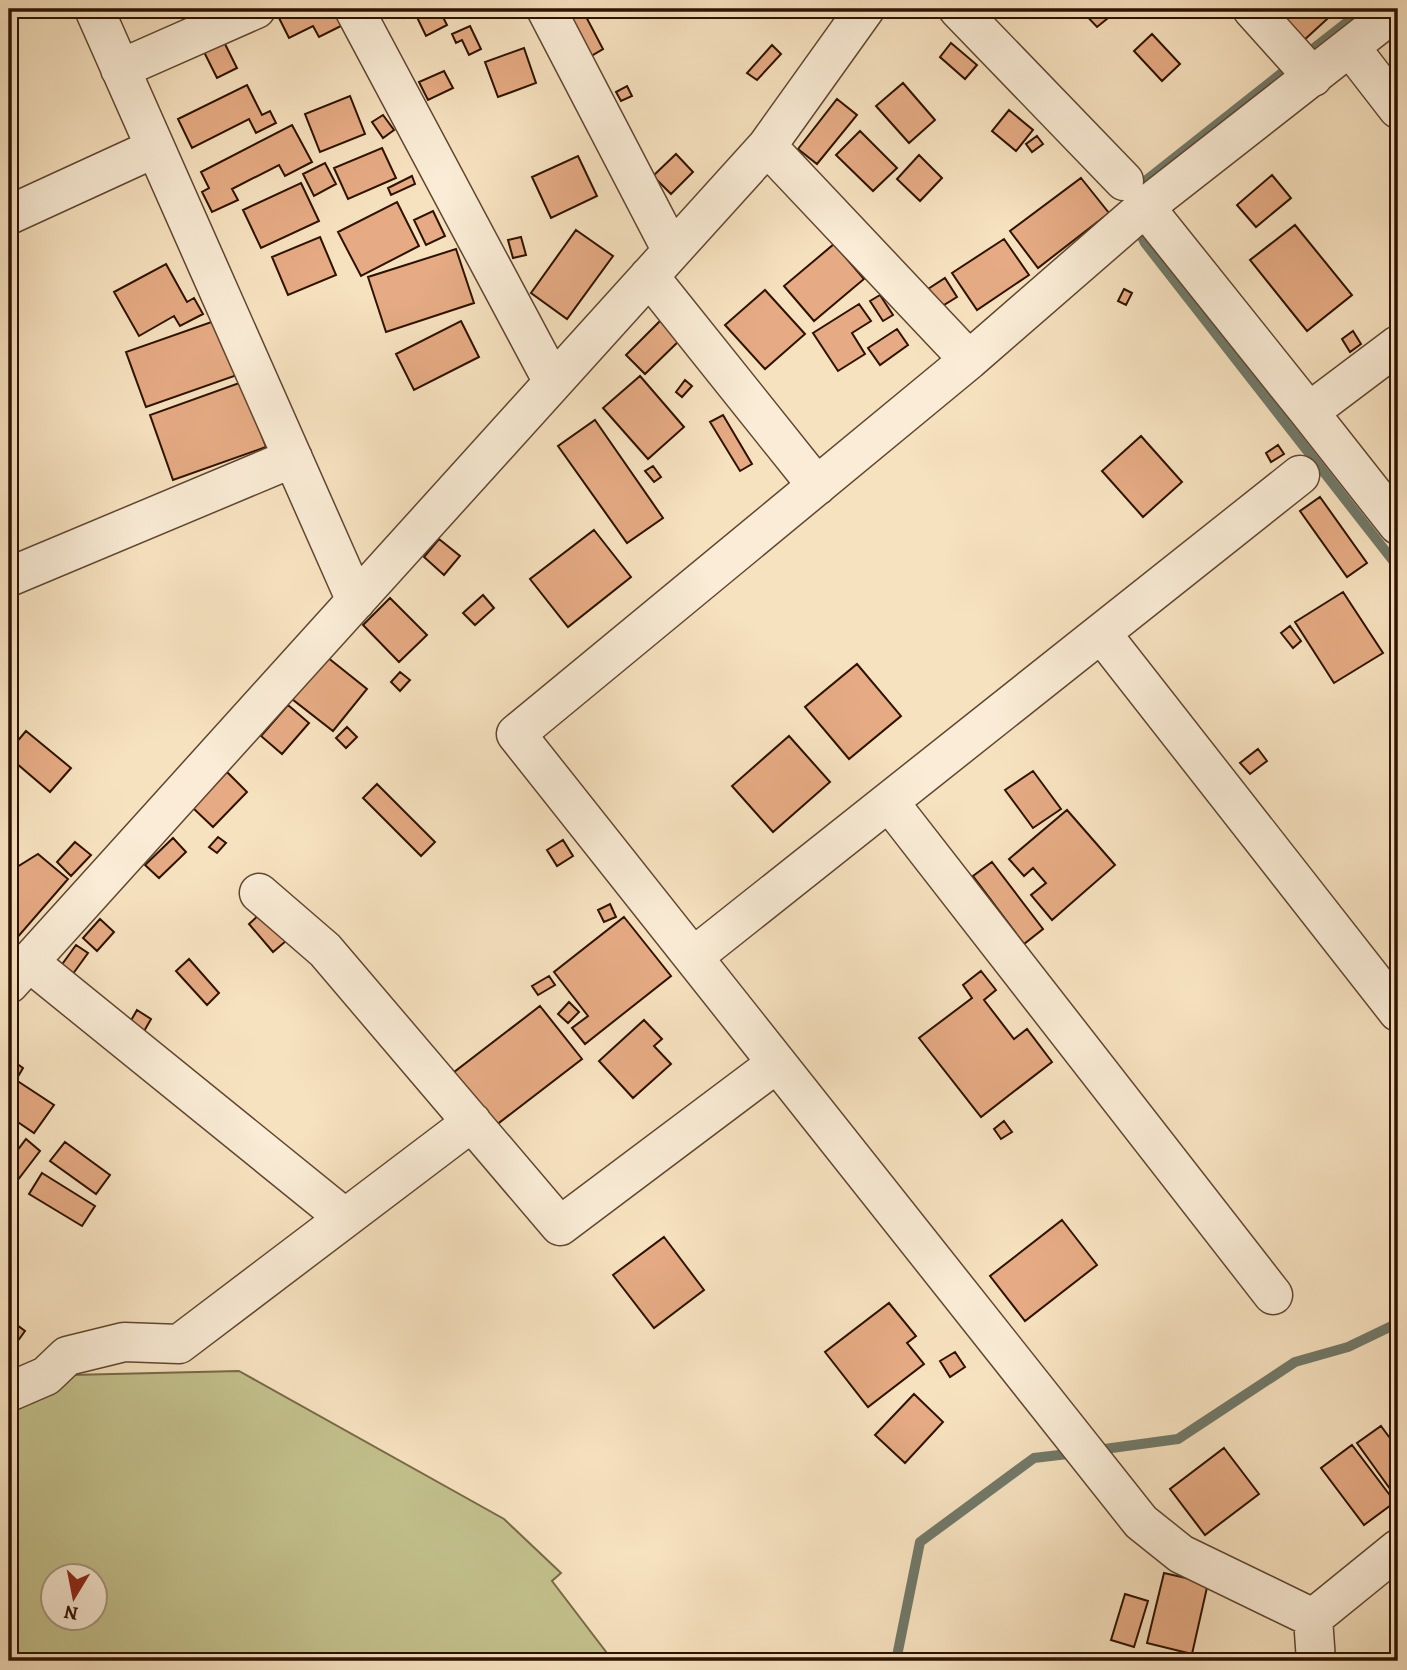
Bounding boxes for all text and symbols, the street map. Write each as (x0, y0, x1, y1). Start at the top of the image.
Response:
north arrow (38, 1562, 108, 1632)
text: N (62, 1599, 80, 1627)

